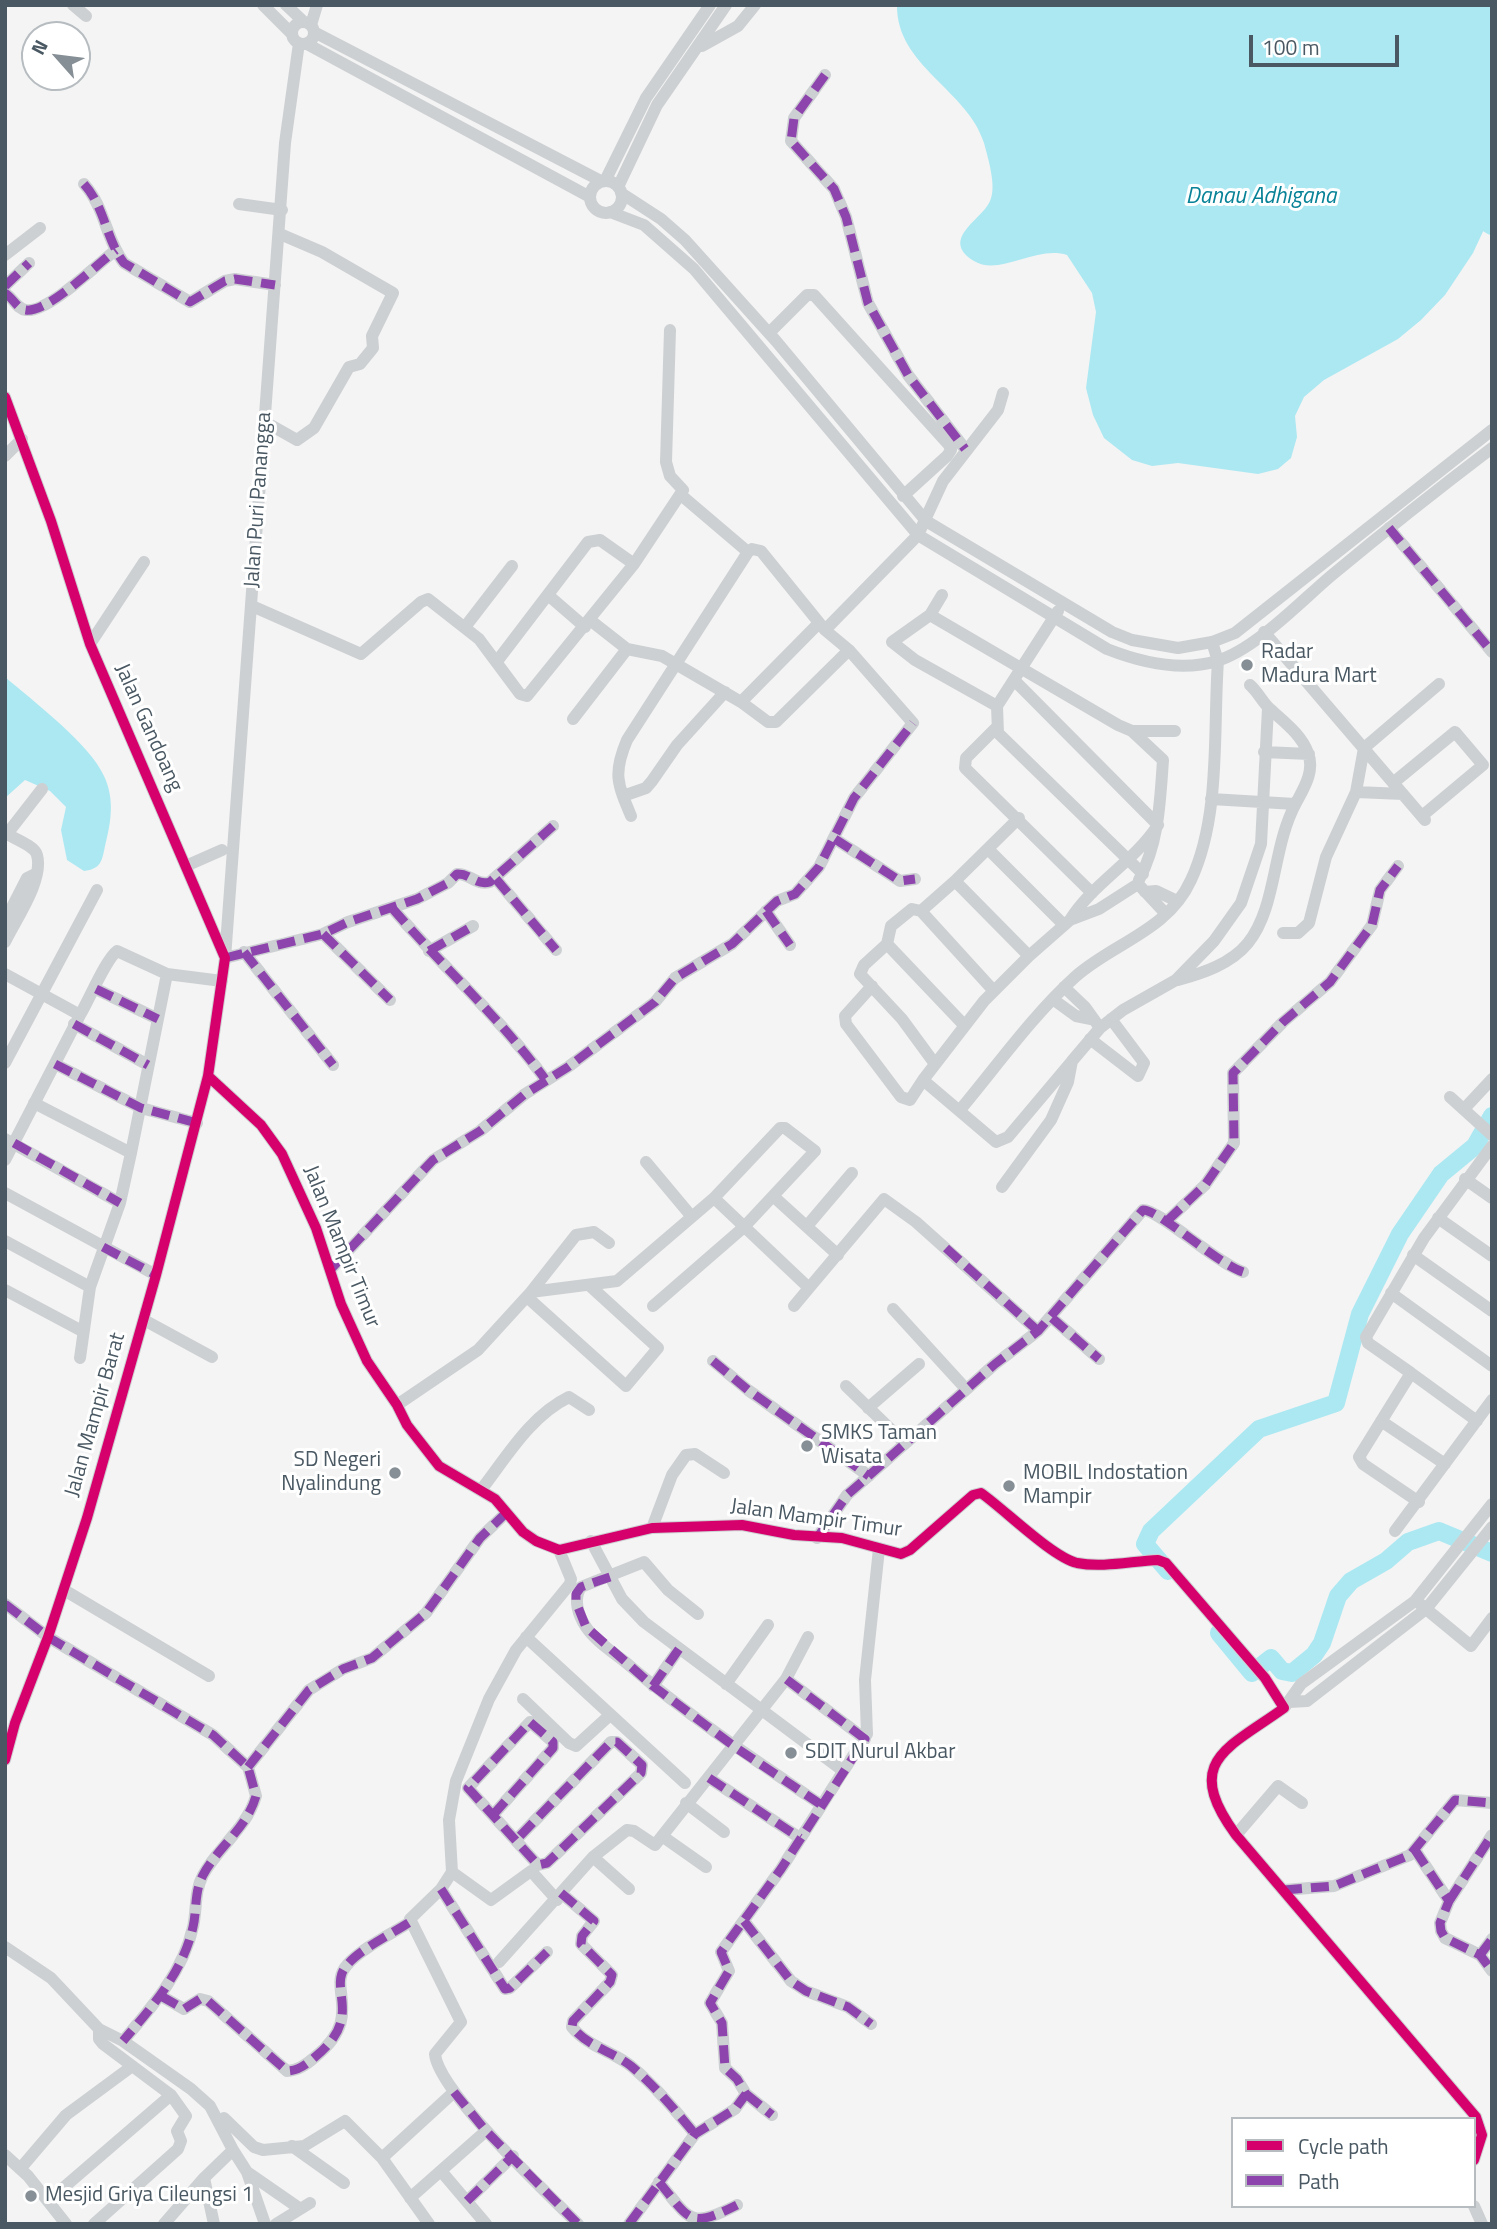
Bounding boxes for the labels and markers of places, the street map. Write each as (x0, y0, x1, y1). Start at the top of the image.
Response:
place label: Radar Madura Mart (1261, 640, 1377, 690)
marker: Radar Madura Mart (1239, 657, 1255, 673)
place label: SMKS Taman Wisata (821, 1421, 937, 1471)
marker: SMKS Taman Wisata (799, 1438, 815, 1454)
place label: SD Negeri Nyalindung (281, 1448, 381, 1498)
place label: MOBIL Indostation Mampir (1023, 1461, 1188, 1511)
marker: SD Negeri Nyalindung (387, 1465, 403, 1481)
marker: MOBIL Indostation Mampir (1001, 1478, 1017, 1494)
place label: SDIT Nurul Akbar (805, 1740, 955, 1766)
marker: SDIT Nurul Akbar (783, 1745, 799, 1761)
place label: Mesjid Griya Cileungsi 1 (45, 2183, 253, 2209)
marker: Mesjid Griya Cileungsi 1 (23, 2188, 39, 2204)

